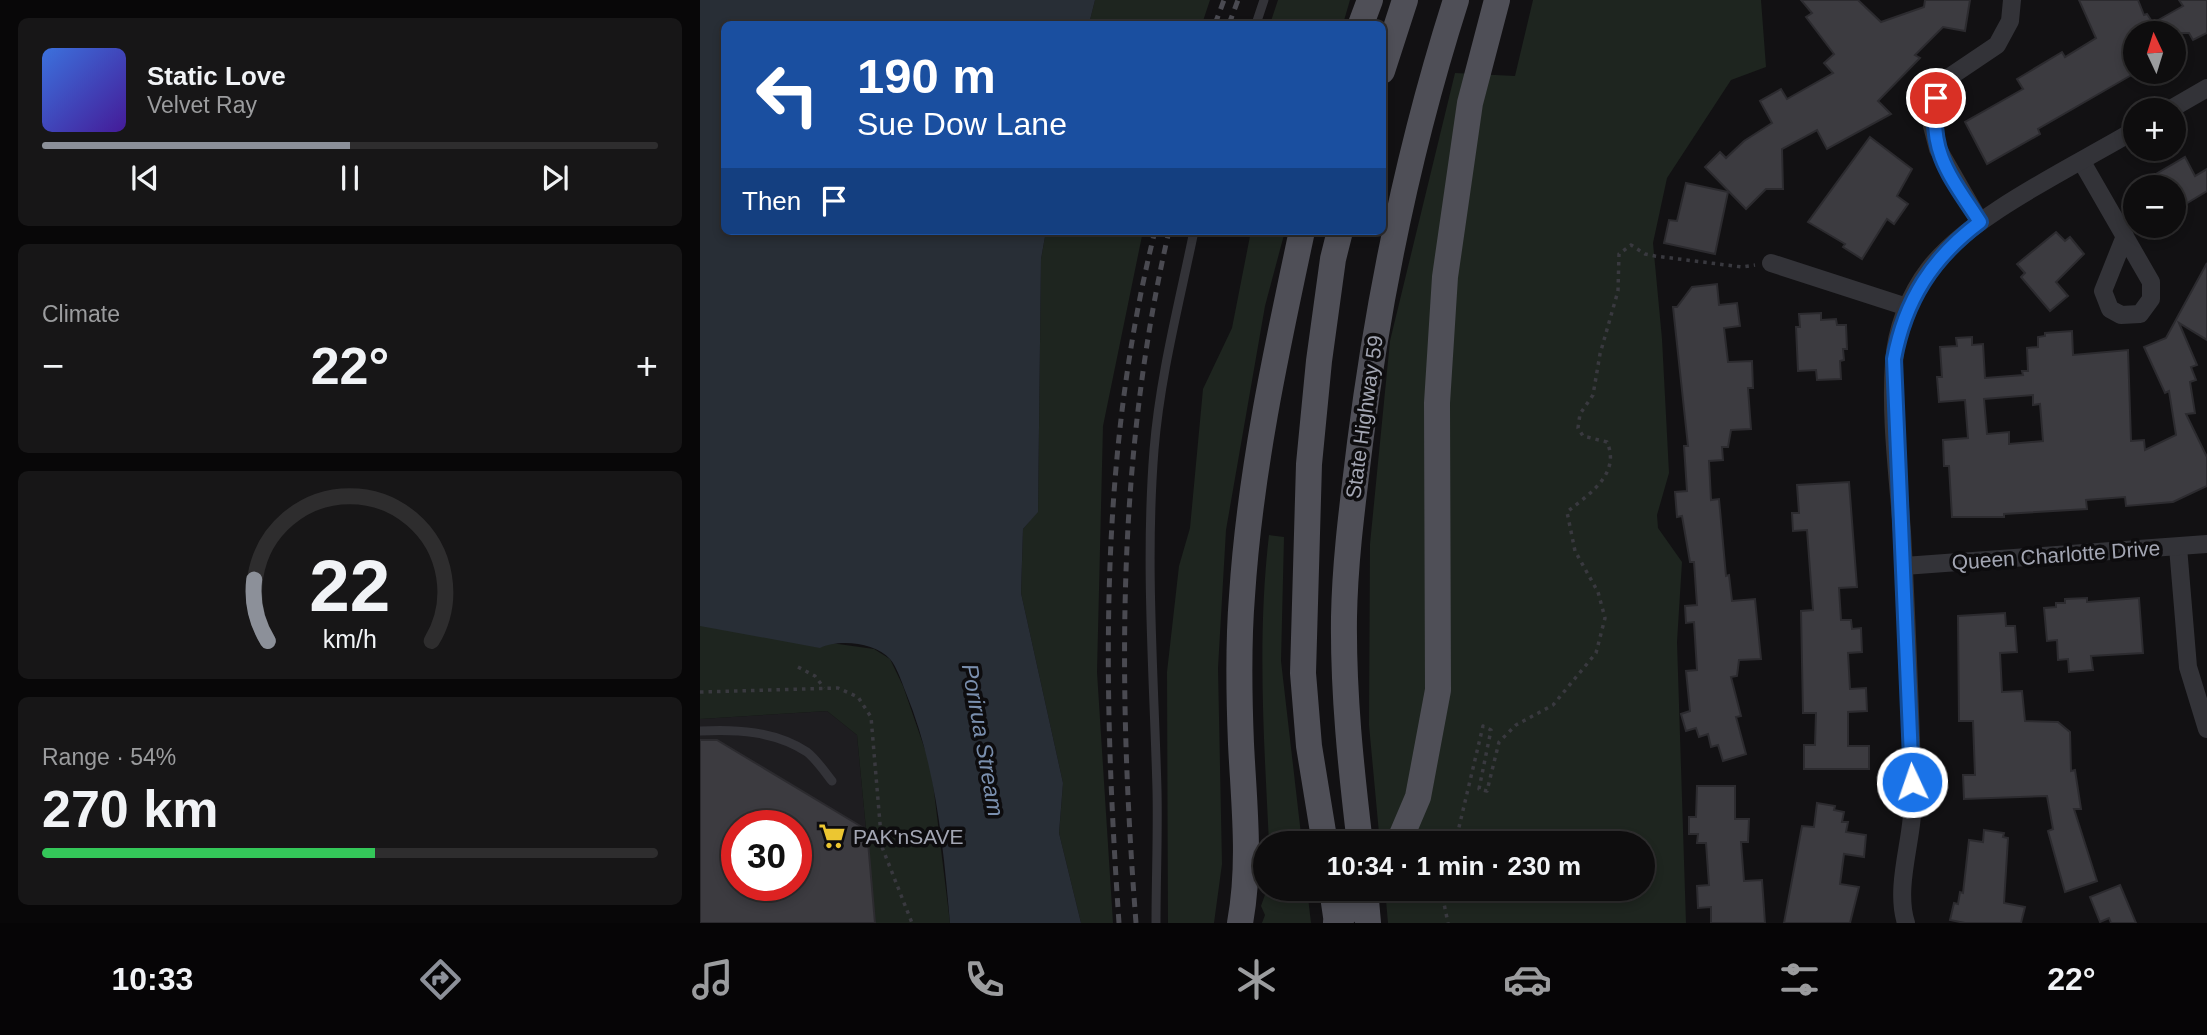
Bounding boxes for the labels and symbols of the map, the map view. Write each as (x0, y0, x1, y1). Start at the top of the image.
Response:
north arrow (2123, 21, 2186, 84)
pin (1906, 68, 1966, 128)
street label: State Highway 59 (1341, 334, 1387, 500)
street label: Queen Charlotte Drive (1951, 536, 2161, 574)
water label: Porirua Stream (957, 662, 1009, 818)
position arrow (1875, 745, 1949, 819)
speed limit sign: 30 (721, 810, 812, 901)
supermarket icon: PAK'nSAVE (817, 821, 847, 851)
place label: PAK'nSAVE (853, 825, 964, 848)

